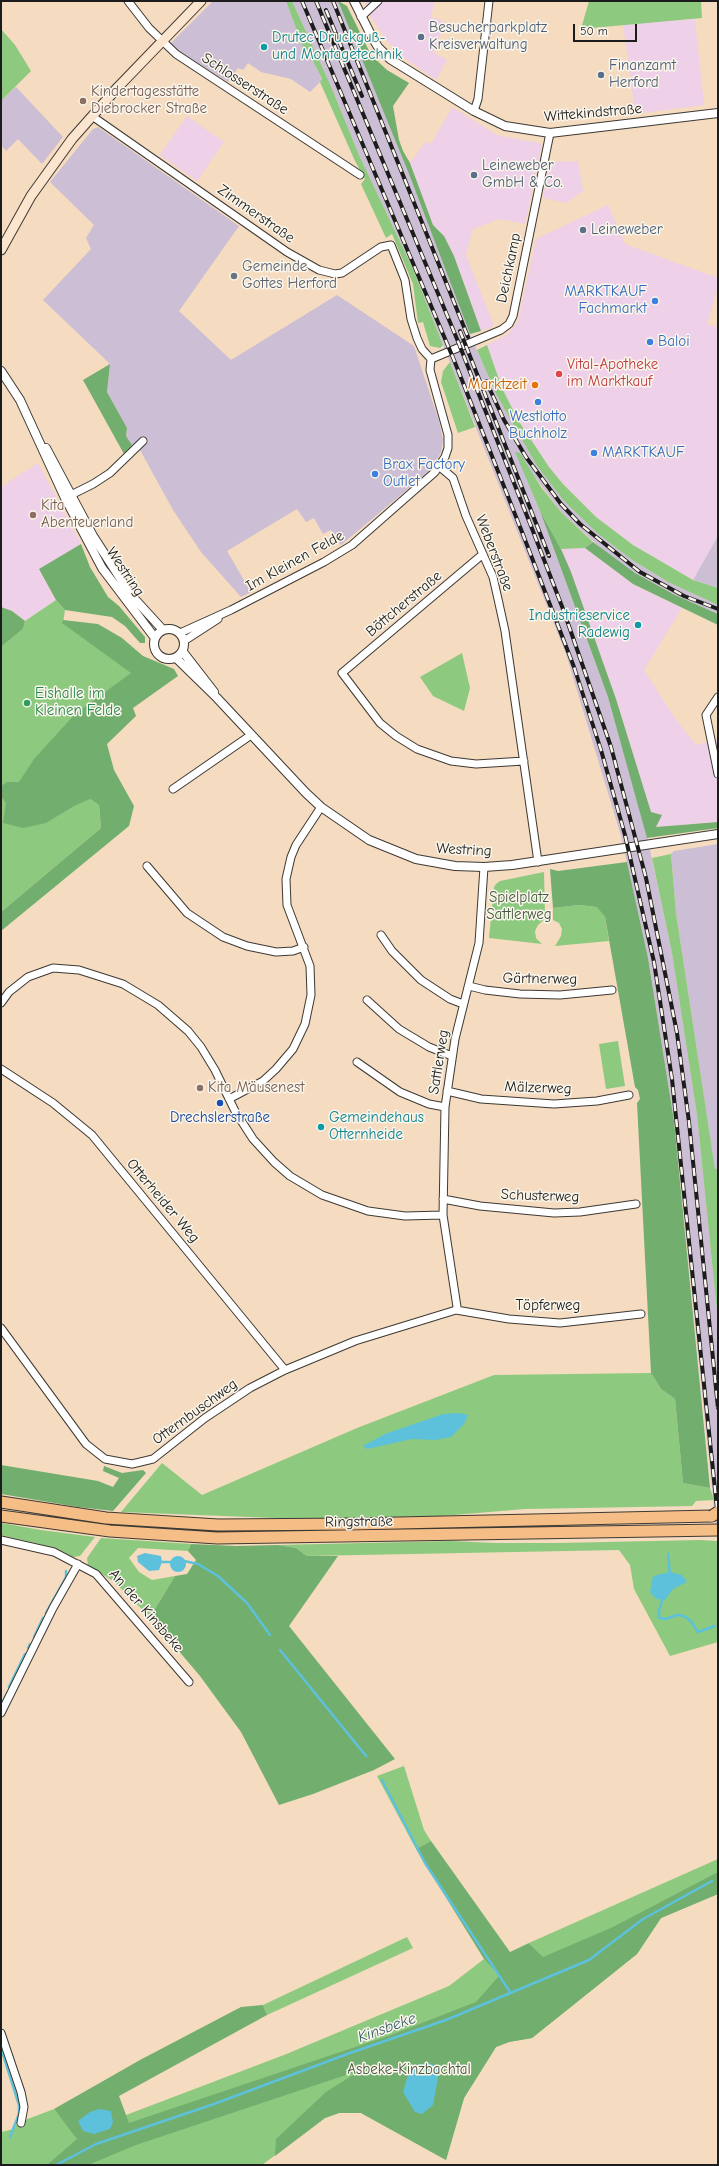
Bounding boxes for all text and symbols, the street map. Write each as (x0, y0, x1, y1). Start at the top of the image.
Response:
scale bar (575, 16, 639, 42)
place label: Besucherparkplatz Kreisverwaltung (429, 19, 547, 54)
text: 50 m (580, 24, 608, 38)
place label: Drutec Druckguß- und Montagetechnik (272, 29, 402, 64)
marker: Besucherparkplatz Kreisverwaltung (416, 32, 426, 42)
marker: Drutec Druckguß- und Montagetechnik (259, 42, 269, 52)
street label: Schlosserstraße (198, 49, 292, 119)
place label: Finanzamt Herford (609, 57, 676, 92)
marker: Finanzamt Herford (596, 70, 606, 80)
place label: Kindertagesstätte Diebrocker Straße (91, 83, 207, 118)
marker: Kindertagesstätte Diebrocker Straße (78, 96, 88, 106)
street label: Wittekindstraße (543, 100, 643, 126)
place label: Leineweber GmbH & Co. (482, 157, 563, 192)
marker: Leineweber GmbH & Co. (469, 170, 479, 180)
street label: Zimmerstraße (214, 181, 298, 247)
place label: Leineweber (591, 221, 663, 239)
marker: Leineweber (578, 225, 588, 235)
street label: Deichkamp (493, 232, 525, 304)
place label: Gemeinde Gottes Herford (242, 258, 337, 293)
marker: Gemeinde Gottes Herford (229, 271, 239, 281)
place label: MARKTKAUF Fachmarkt (564, 283, 647, 318)
marker: MARKTKAUF Fachmarkt (650, 296, 660, 306)
place label: Baloi (658, 333, 690, 351)
marker: Baloi (645, 337, 655, 347)
place label: Vital-Apotheke im Marktkauf (567, 356, 658, 391)
marker: Vital-Apotheke im Marktkauf (554, 369, 564, 379)
place label: Marktzeit (468, 376, 527, 394)
marker: Marktzeit (530, 380, 540, 390)
marker: Westlotto Buchholz (533, 397, 543, 407)
place label: Westlotto Buchholz (509, 408, 567, 443)
place label: MARKTKAUF (602, 444, 685, 462)
marker: MARKTKAUF (589, 448, 599, 458)
place label: Brax Factory Outlet (383, 456, 465, 491)
marker: Brax Factory Outlet (370, 469, 380, 479)
place label: Kita Abenteuerland (41, 497, 133, 532)
marker: Kita Abenteuerland (28, 510, 38, 520)
street label: Weberstraße (471, 512, 517, 594)
street label: Im Kleinen Felde (243, 527, 347, 595)
street label: Westring (102, 544, 148, 600)
street label: Böttcherstraße (362, 567, 446, 641)
place label: Industrieservice Radewig (529, 607, 630, 642)
marker: Industrieservice Radewig (633, 620, 643, 630)
place label: Eishalle im Kleinen Felde (35, 685, 121, 720)
marker: Eishalle im Kleinen Felde (22, 698, 32, 708)
street label: Westring (436, 840, 492, 860)
park label: Spielplatz Sattlerweg (486, 889, 552, 924)
street label: Gärtnerweg (503, 969, 577, 989)
street label: Sattlerweg (425, 1028, 453, 1096)
street label: Mälzerweg (504, 1078, 572, 1098)
place label: Kita Mäusenest (208, 1079, 304, 1097)
marker: Kita Mäusenest (195, 1083, 205, 1093)
marker: Drechslerstraße (215, 1098, 225, 1108)
place label: Drechslerstraße (170, 1109, 270, 1127)
place label: Gemeindehaus Otternheide (329, 1109, 424, 1144)
marker: Gemeindehaus Otternheide (316, 1122, 326, 1132)
street label: Otterheider Weg (123, 1155, 203, 1247)
street label: Schusterweg (500, 1186, 580, 1206)
street label: Töpferweg (516, 1297, 580, 1315)
street label: Otternbuschweg (149, 1375, 241, 1449)
street label: Ringstraße (325, 1512, 393, 1532)
street label: An der Kinsbeke (105, 1566, 187, 1656)
water label: Kinsbeke (355, 2009, 419, 2047)
park label: Asbeke-Kinzbachtal (347, 2061, 471, 2079)

